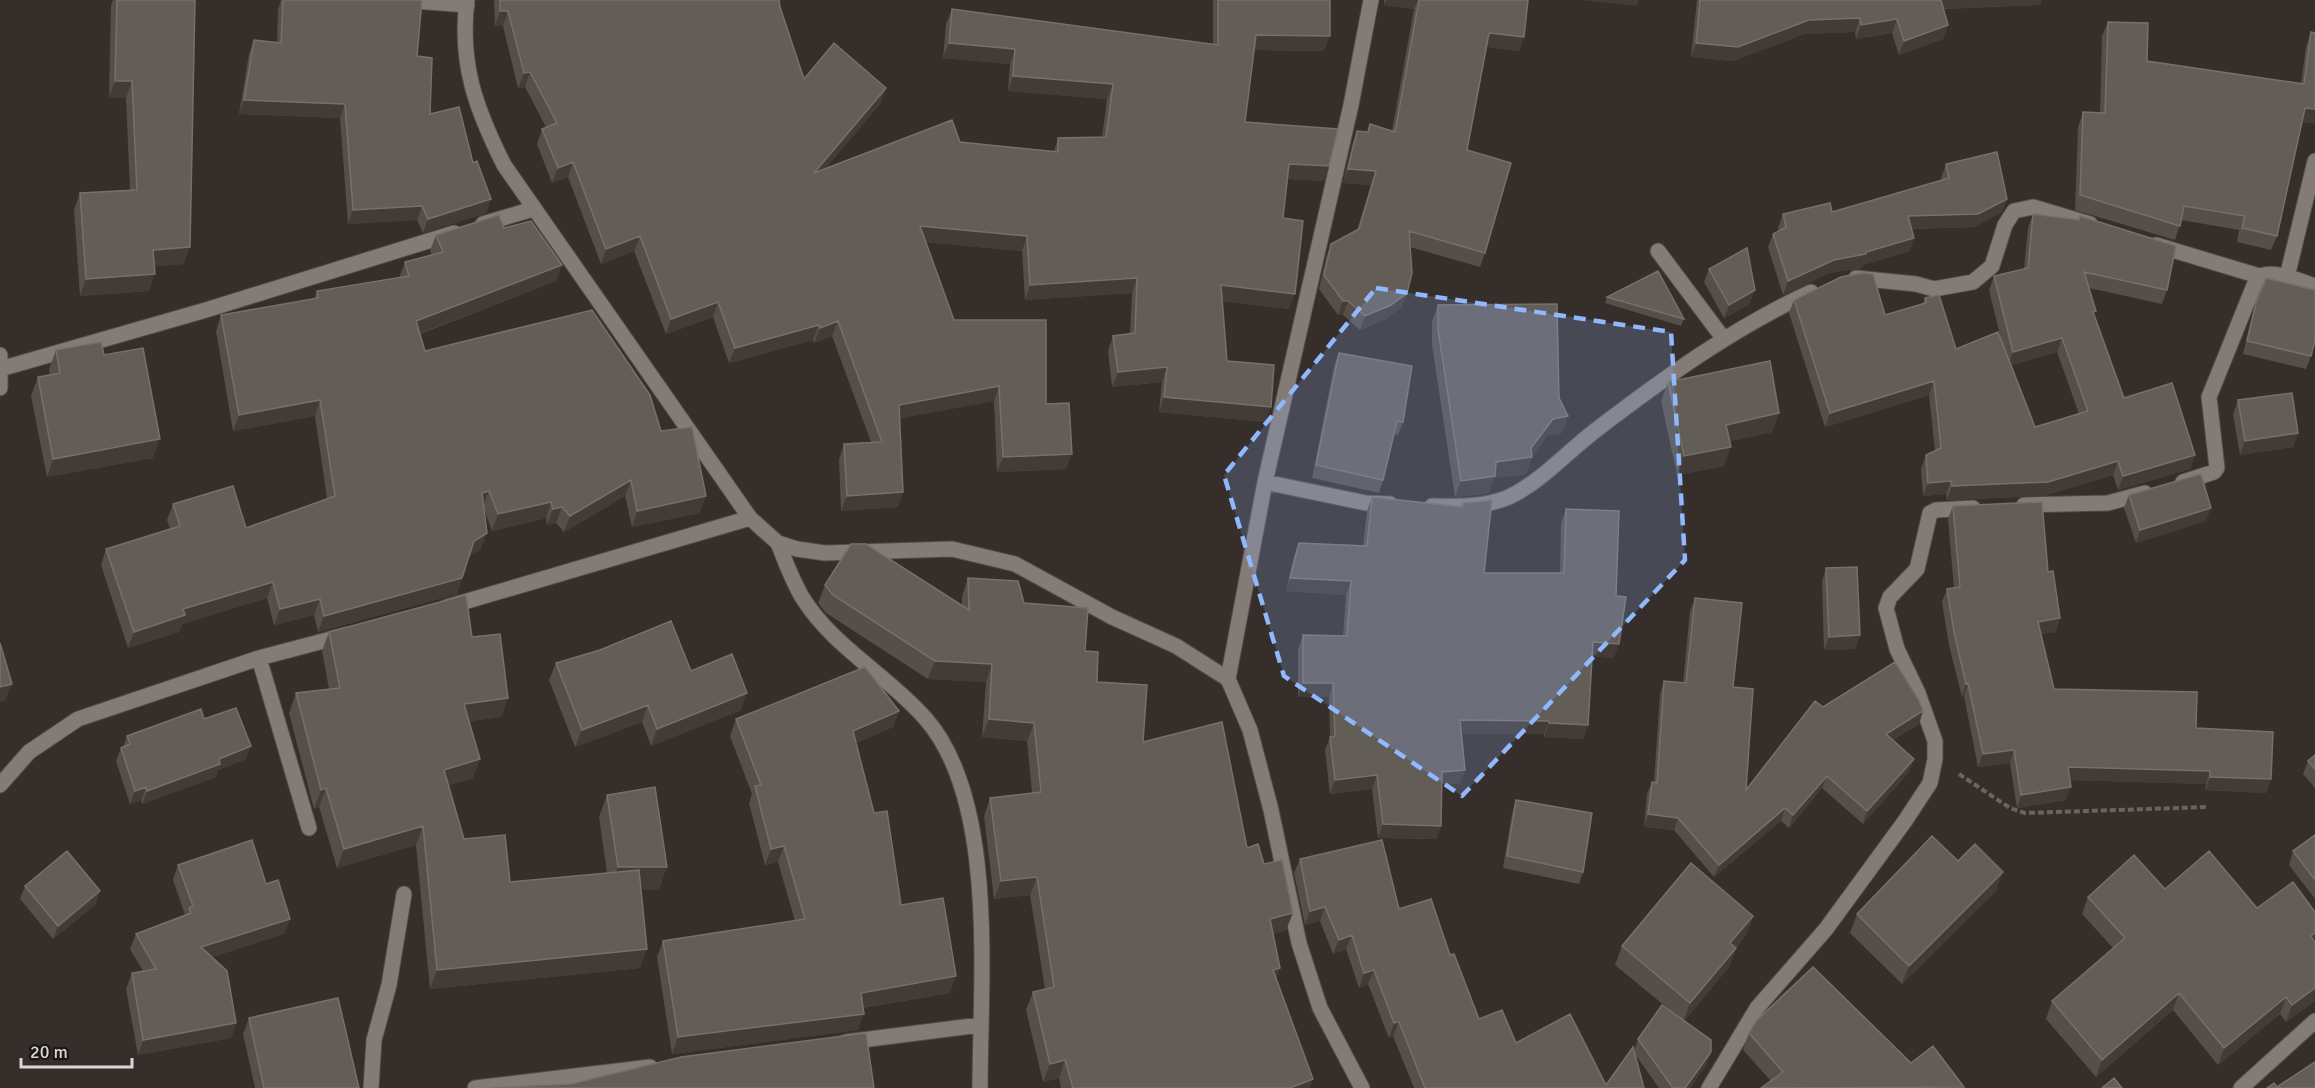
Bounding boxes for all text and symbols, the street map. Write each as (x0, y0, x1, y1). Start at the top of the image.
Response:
scale bar (21, 1031, 132, 1069)
text: 20 m (30, 1041, 68, 1063)

